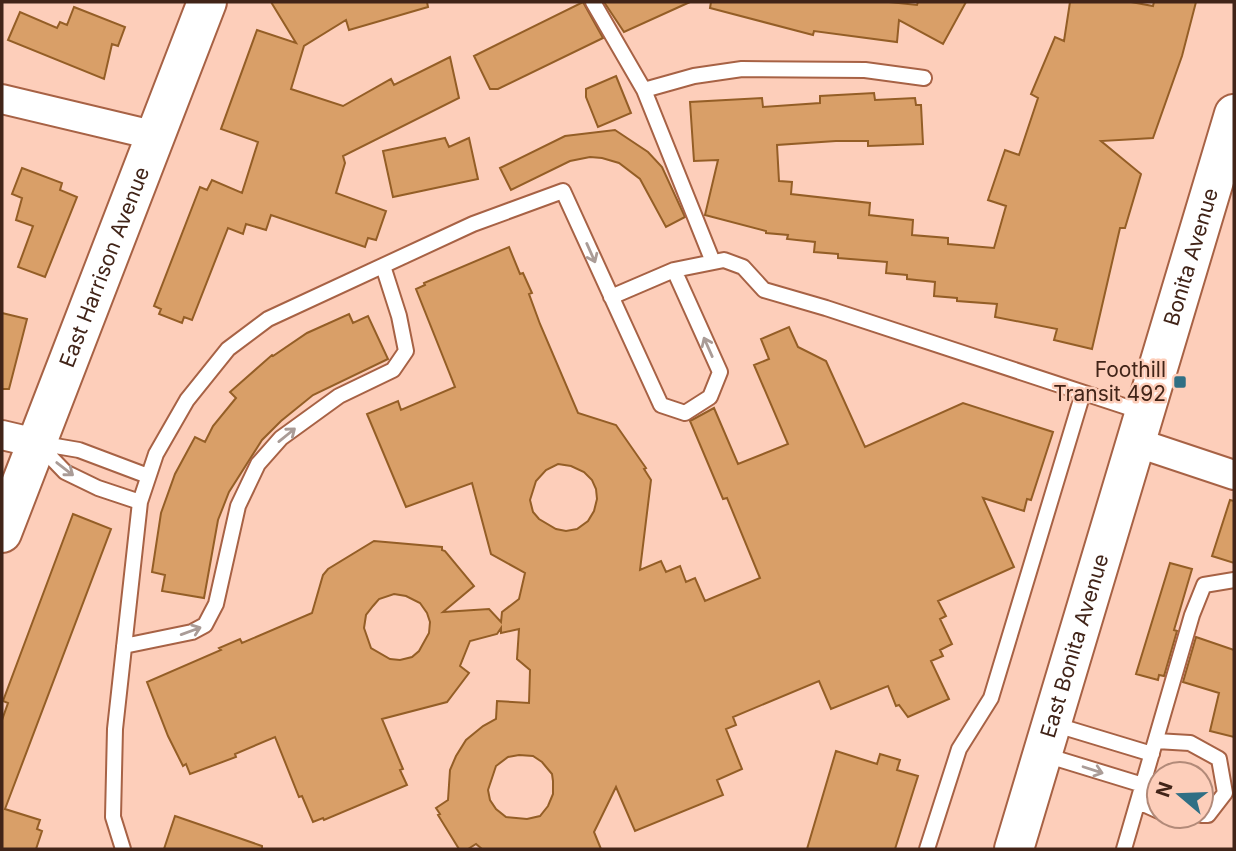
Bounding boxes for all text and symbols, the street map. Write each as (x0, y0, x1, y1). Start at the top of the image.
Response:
street label: East Harrison Avenue (54, 163, 154, 371)
street label: Bonita Avenue (1158, 185, 1223, 329)
one-way arrow (585, 242, 598, 264)
one-way arrow (701, 336, 714, 358)
place label: Foothill Transit 492 (1053, 357, 1166, 406)
marker: Foothill Transit 492 (1172, 374, 1188, 390)
one-way arrow (277, 427, 295, 442)
one-way arrow (55, 461, 74, 476)
street label: East Bonita Avenue (1035, 551, 1114, 741)
one-way arrow (179, 624, 201, 636)
north arrow (1145, 760, 1215, 830)
one-way arrow (1082, 764, 1104, 777)
text: N (1151, 779, 1178, 800)

